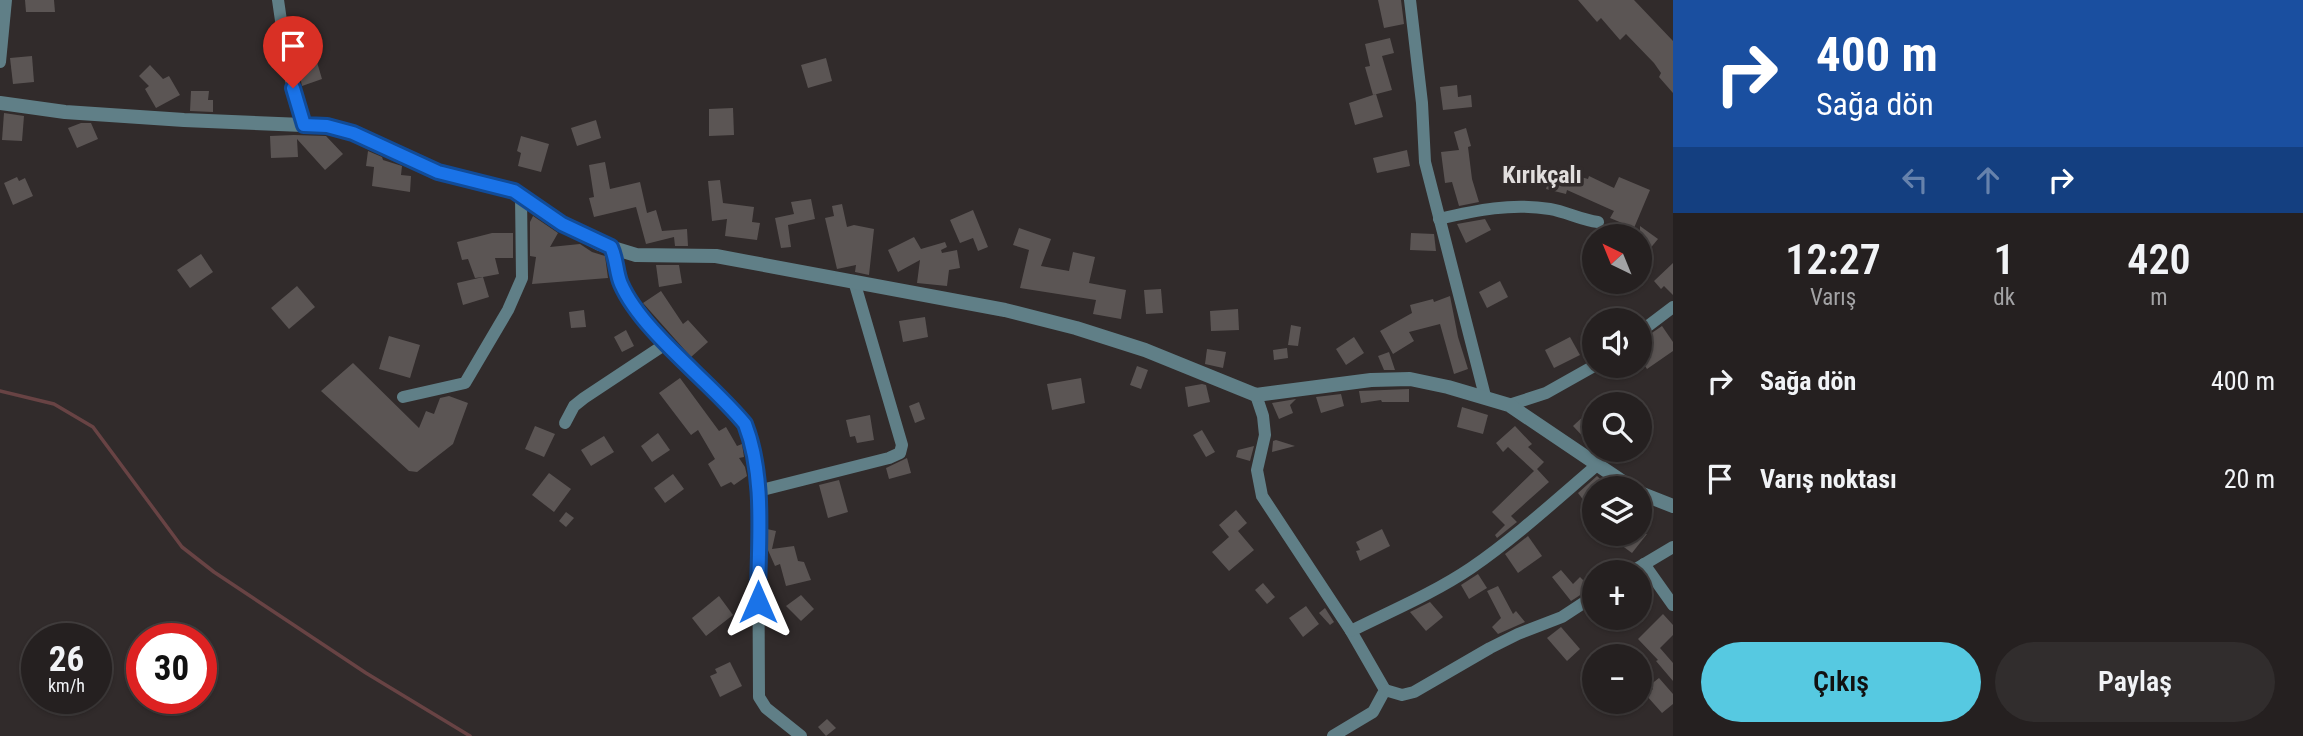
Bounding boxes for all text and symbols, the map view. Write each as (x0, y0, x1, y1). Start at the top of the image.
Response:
pin (263, 16, 323, 88)
text: 400 m (1816, 26, 1938, 83)
icon: arrive (274, 27, 312, 65)
icon: right (1701, 28, 1792, 119)
text: Sağa dön (1816, 85, 1934, 123)
district label: Kırıkçalı (1502, 161, 1582, 189)
icon: left (1896, 161, 1934, 199)
icon: ahead (1969, 161, 2007, 199)
icon: right (2042, 161, 2080, 199)
north arrow (1582, 224, 1652, 294)
map controls (1582, 224, 1652, 714)
text: 12:27 (1785, 235, 1881, 284)
text: 1 (1994, 235, 2015, 284)
text: 420 (2127, 235, 2191, 284)
text: Varış (1810, 284, 1856, 311)
text: dk (1993, 284, 2015, 311)
text: m (2150, 284, 2168, 311)
button: sound (1582, 308, 1652, 378)
icon: right (1701, 362, 1739, 400)
text: Sağa dön (1760, 366, 1856, 396)
text: 400 m (2211, 366, 2275, 396)
button: search (1582, 392, 1652, 462)
icon: arrive (1701, 460, 1739, 498)
text: Varış noktası (1760, 464, 1897, 494)
text: 20 m (2224, 464, 2275, 494)
button: layers (1582, 476, 1652, 546)
button: + (1582, 560, 1652, 630)
position arrow (721, 565, 795, 639)
speed limit sign: 30 (126, 623, 217, 714)
text: 26 (49, 639, 84, 680)
button: Çıkış (1701, 642, 1981, 722)
button: Paylaş (1995, 642, 2275, 722)
button: − (1582, 644, 1652, 714)
text: km/h (48, 675, 85, 696)

